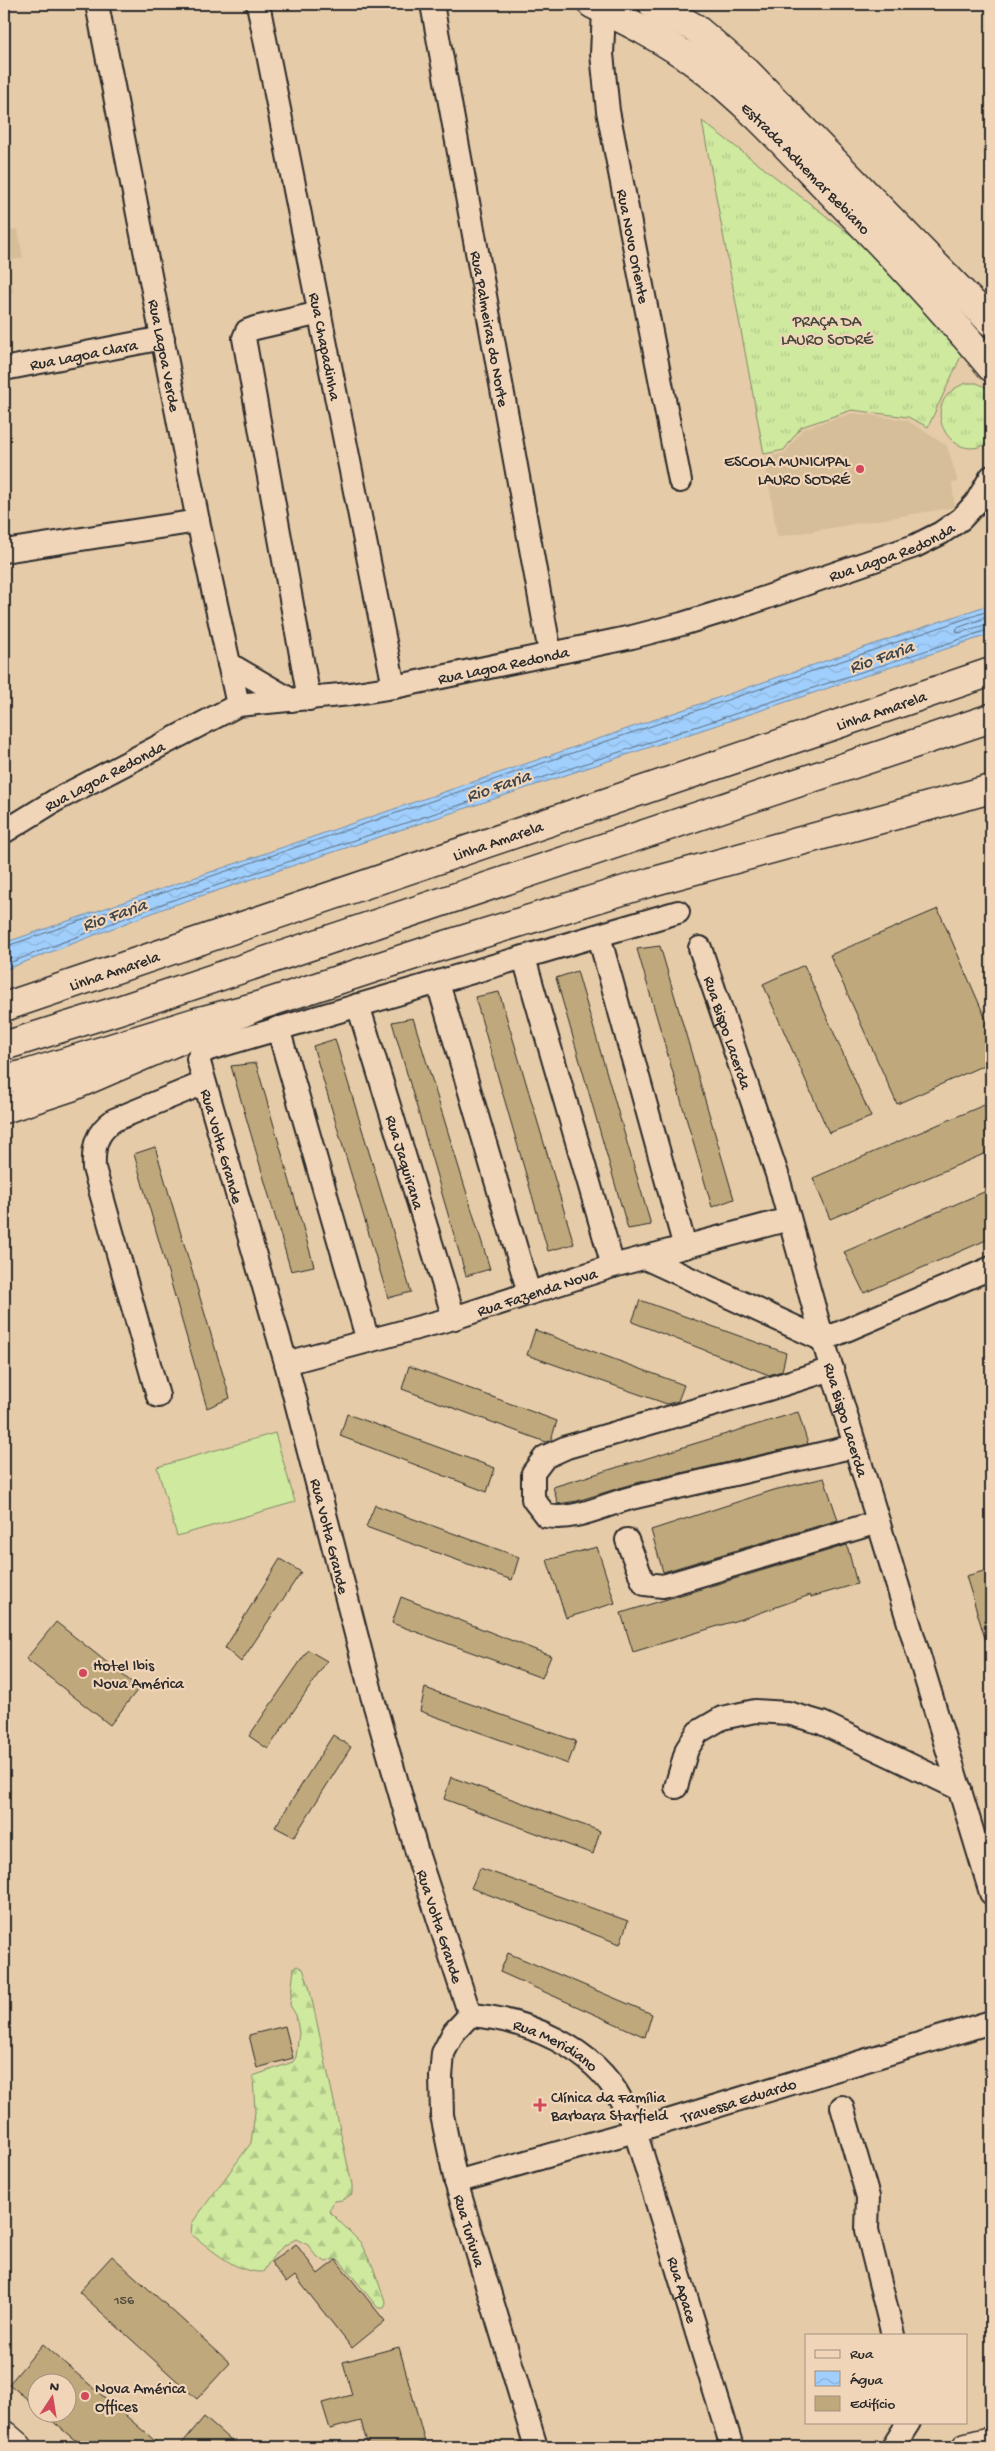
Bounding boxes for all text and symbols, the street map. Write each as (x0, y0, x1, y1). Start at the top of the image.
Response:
street label: Estrada Adhemar Bebiano (735, 100, 873, 240)
street label: Rua Novo Oriente (610, 188, 651, 306)
street label: Rua Palmeiras do Norte (464, 250, 511, 409)
street label: Rua Chapadinha (303, 291, 343, 404)
street label: Rua Lagoa Verde (142, 298, 183, 414)
park label: PRAÇA DA LAURO SODRÉ (781, 314, 874, 351)
street label: Rua Lagoa Clara (29, 337, 141, 377)
place label: ESCOLA MUNICIPAL LAURO SODRÉ (724, 454, 851, 491)
marker: ESCOLA MUNICIPAL LAURO SODRÉ (854, 463, 866, 475)
street label: Rua Lagoa Redonda (827, 520, 961, 588)
water label: Rio Faria (847, 637, 918, 679)
street label: Rua Lagoa Redonda (437, 644, 572, 691)
street label: Linha Amarela (834, 688, 931, 737)
street label: Rua Lagoa Redonda (42, 738, 170, 818)
water label: Rio Faria (464, 766, 535, 808)
street label: Linha Amarela (451, 818, 547, 867)
water label: Rio Faria (80, 895, 151, 937)
street label: Linha Amarela (67, 949, 164, 997)
street label: Rua Bispo Lacerda (697, 974, 754, 1094)
street label: Rua Volta Grande (194, 1087, 245, 1207)
street label: Rua Jaquirana (379, 1113, 426, 1213)
street label: Rua Fazenda Nova (475, 1265, 601, 1323)
street label: Rua Bispo Lacerda (817, 1361, 870, 1481)
street label: Rua Volta Grande (304, 1477, 351, 1597)
place label: Hotel Ibis Nova América (93, 1658, 185, 1695)
marker: Hotel Ibis Nova América (77, 1667, 89, 1679)
street label: Rua Volta Grande (410, 1868, 465, 1987)
street label: Rua Meridiano (510, 2017, 600, 2077)
street label: Travessa Eduardo (678, 2076, 799, 2130)
place label: Clínica da Família Barbara Starfield (550, 2090, 669, 2127)
marker: Clínica da Família Barbara Starfield (533, 2098, 547, 2112)
street label: Rua Turiuva (447, 2193, 487, 2271)
street label: Rua Apace (661, 2255, 700, 2327)
house number: 156 (113, 2293, 135, 2310)
legend (805, 2334, 968, 2424)
text: Rua (850, 2346, 874, 2364)
text: Água (850, 2372, 883, 2390)
north arrow (28, 2374, 78, 2424)
text: N (48, 2378, 60, 2397)
place label: Nova América Offices (95, 2381, 187, 2418)
marker: Nova América Offices (79, 2390, 91, 2402)
text: Edifício (850, 2396, 896, 2414)

